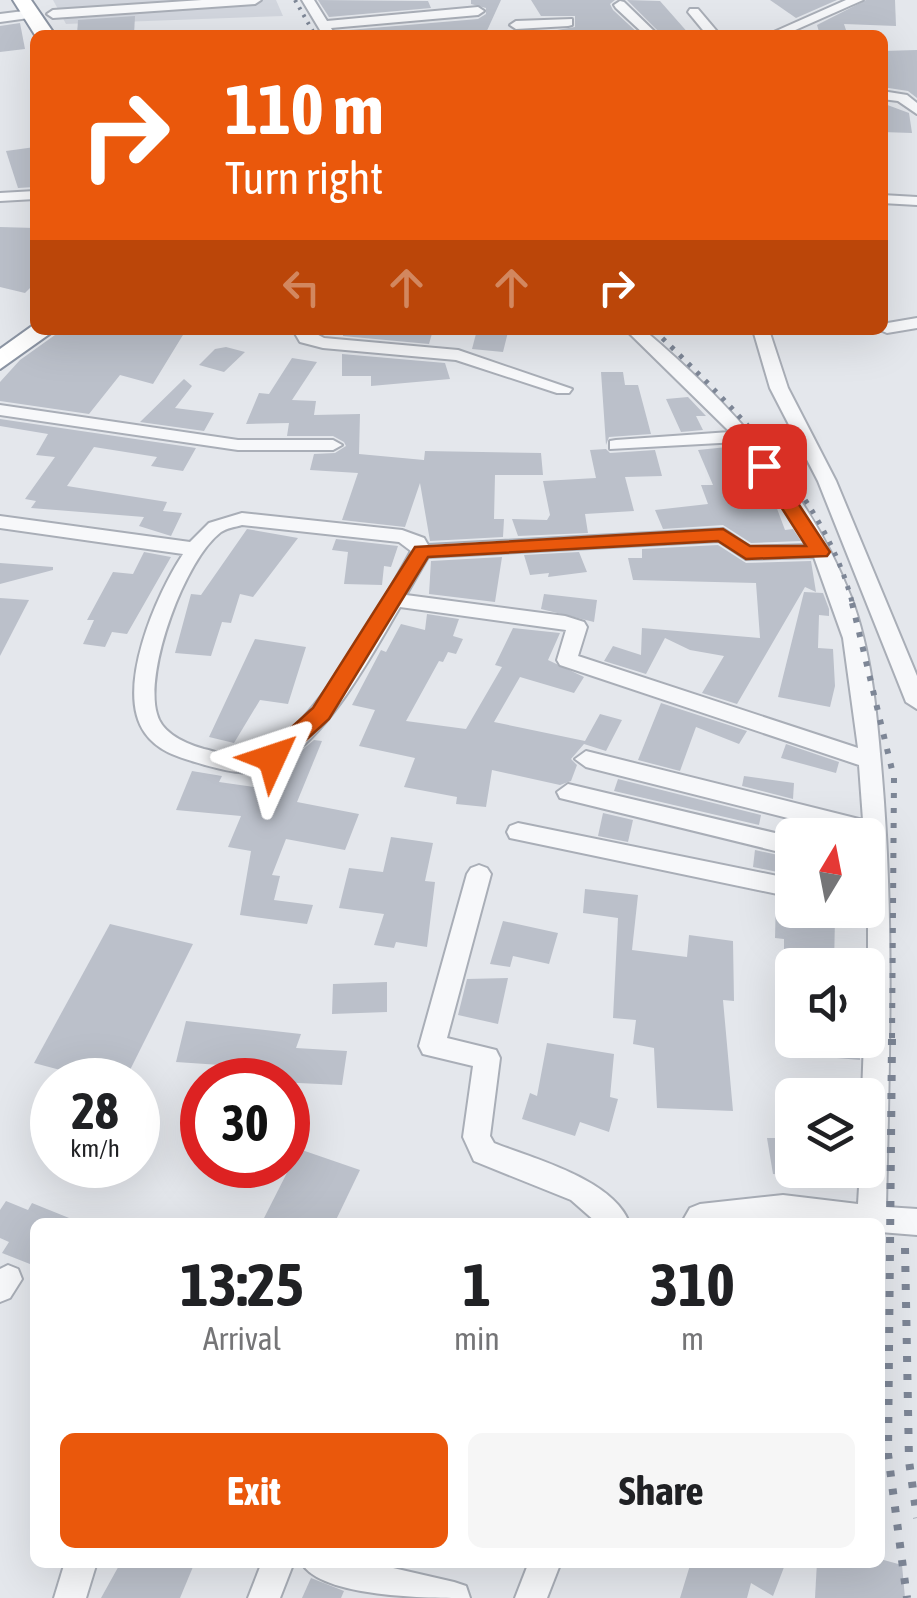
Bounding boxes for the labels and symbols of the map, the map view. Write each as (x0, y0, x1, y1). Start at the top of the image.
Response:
pin (722, 424, 807, 509)
position arrow (220, 706, 324, 810)
north arrow (775, 818, 885, 928)
speed limit sign: 30 (180, 1058, 310, 1188)

